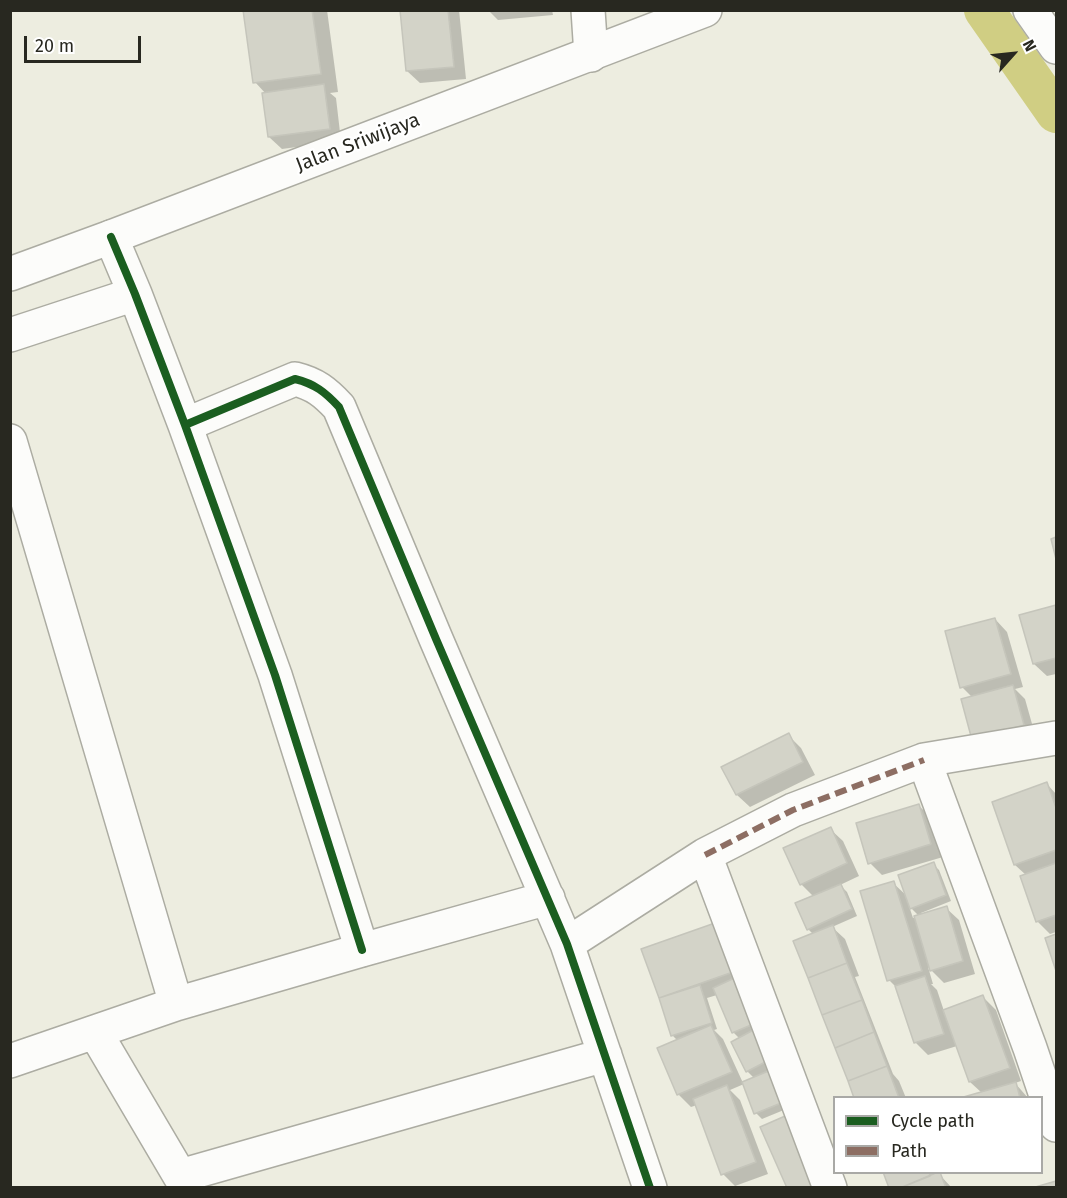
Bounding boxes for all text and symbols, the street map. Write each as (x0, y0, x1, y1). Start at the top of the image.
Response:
scale bar (27, 24, 144, 62)
north arrow (983, 24, 1043, 84)
text: 20 m (35, 35, 74, 57)
text: N (1019, 37, 1040, 55)
street label: Jalan Sriwijaya (292, 108, 424, 178)
legend (833, 1096, 1043, 1174)
text: Cycle path (891, 1110, 975, 1132)
text: Path (891, 1140, 927, 1162)

